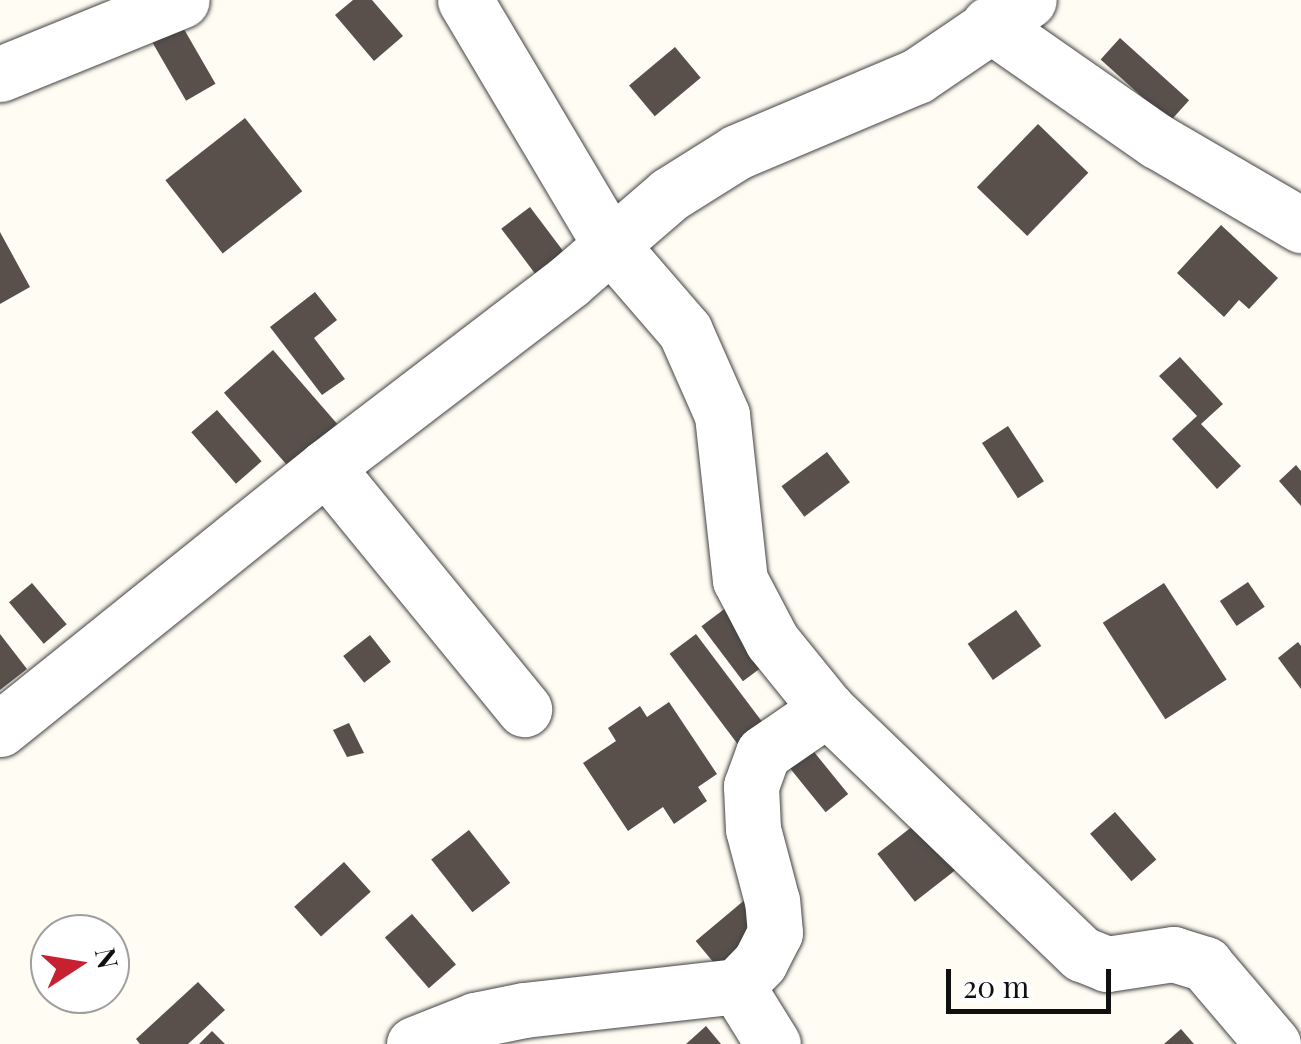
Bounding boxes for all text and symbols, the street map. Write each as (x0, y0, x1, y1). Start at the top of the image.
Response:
north arrow (30, 914, 130, 1014)
text: N (88, 944, 128, 972)
scale bar (951, 949, 1116, 1011)
text: 20 m (963, 966, 1029, 1006)

